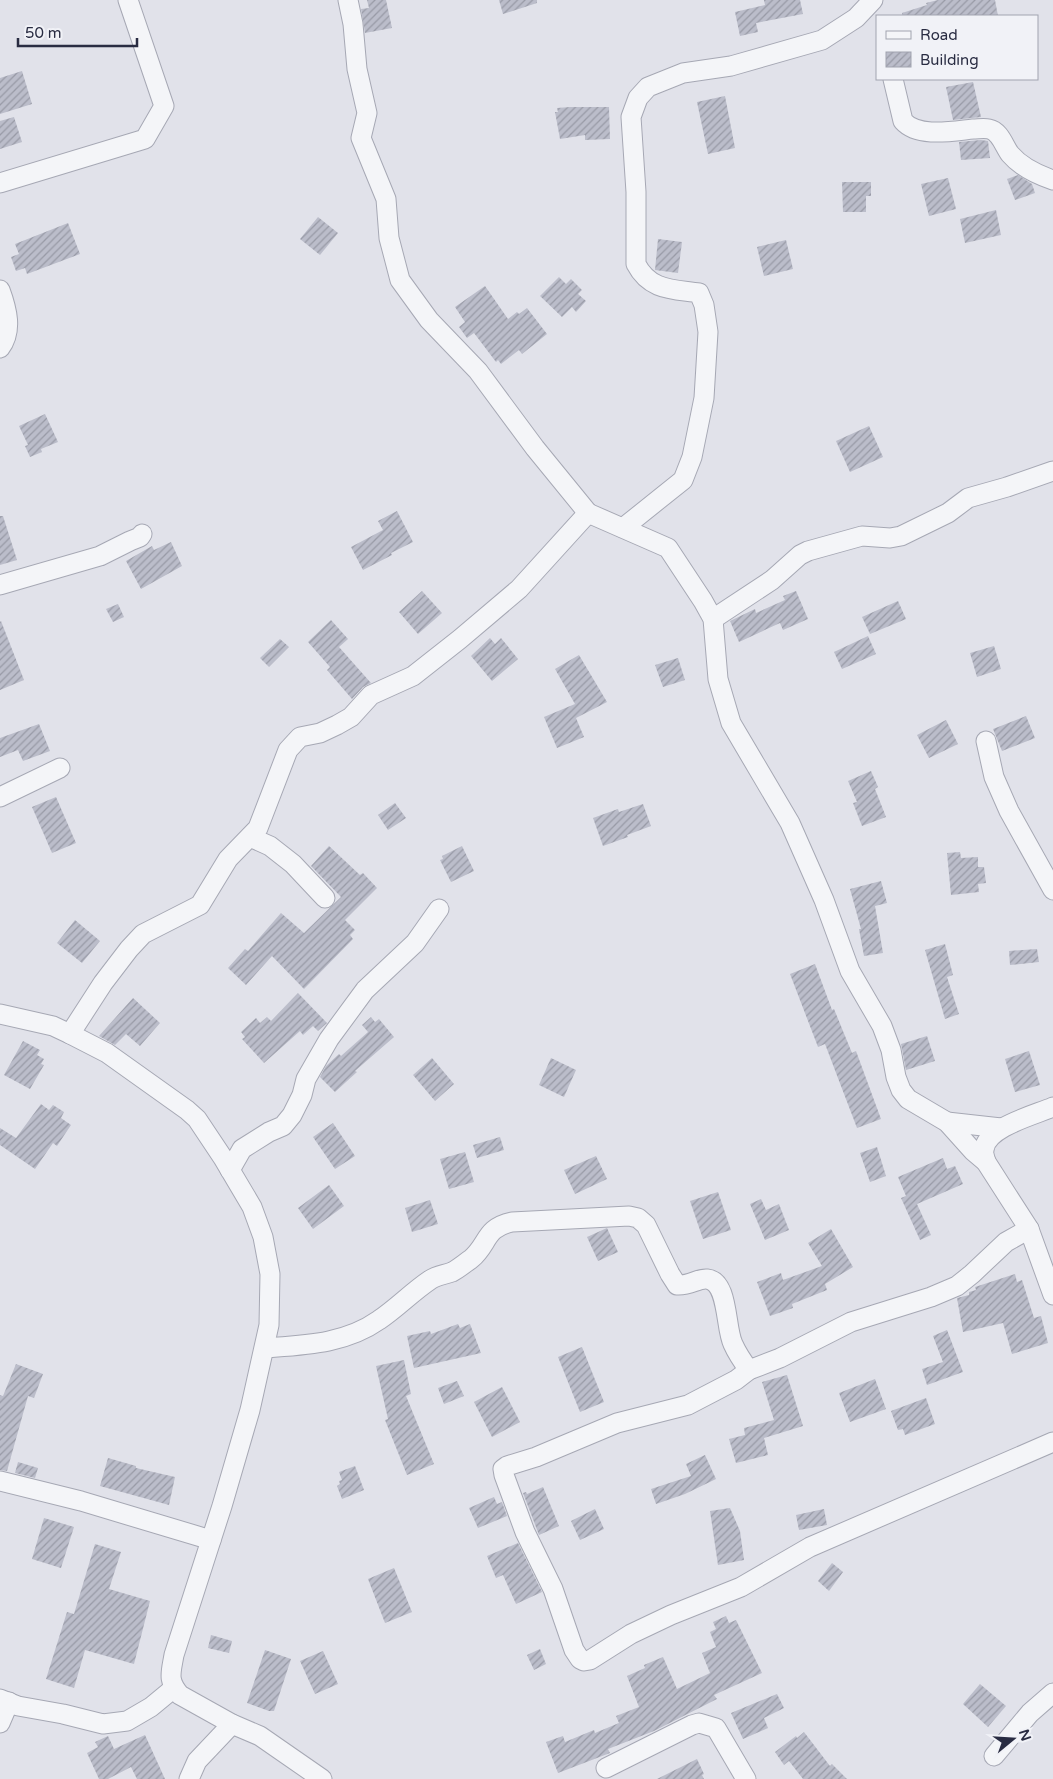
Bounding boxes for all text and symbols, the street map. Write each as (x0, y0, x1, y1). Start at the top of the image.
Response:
scale bar (18, 15, 136, 47)
legend (876, 15, 1038, 80)
text: 50 m (25, 24, 62, 42)
text: Road (920, 26, 958, 44)
text: Building (920, 51, 979, 69)
north arrow (988, 1714, 1038, 1764)
text: N (1015, 1727, 1035, 1743)

